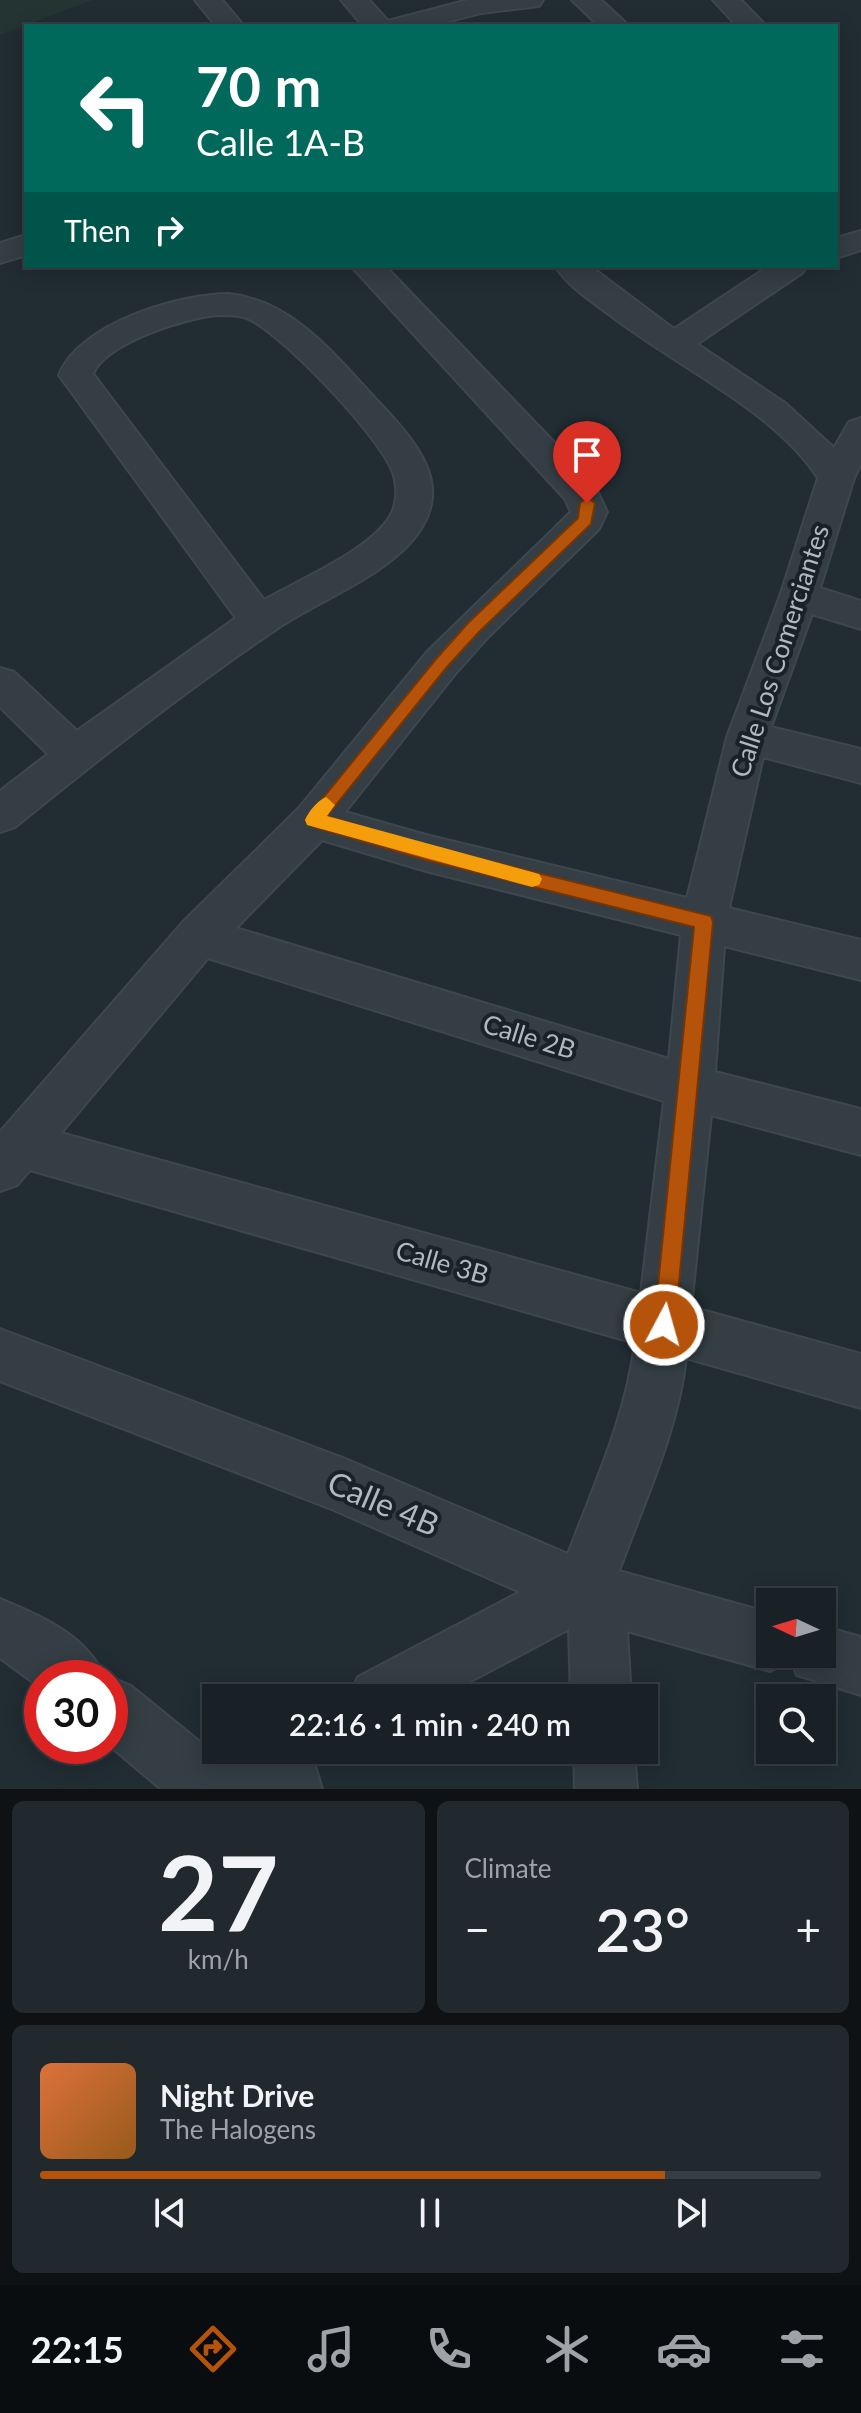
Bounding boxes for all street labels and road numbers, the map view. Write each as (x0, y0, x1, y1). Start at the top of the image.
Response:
street label: Calle Los Comerciantes (723, 520, 835, 781)
street label: Calle 2B (479, 1007, 579, 1065)
street label: Calle 3B (392, 1234, 492, 1290)
street label: Calle 4B (322, 1462, 445, 1543)

